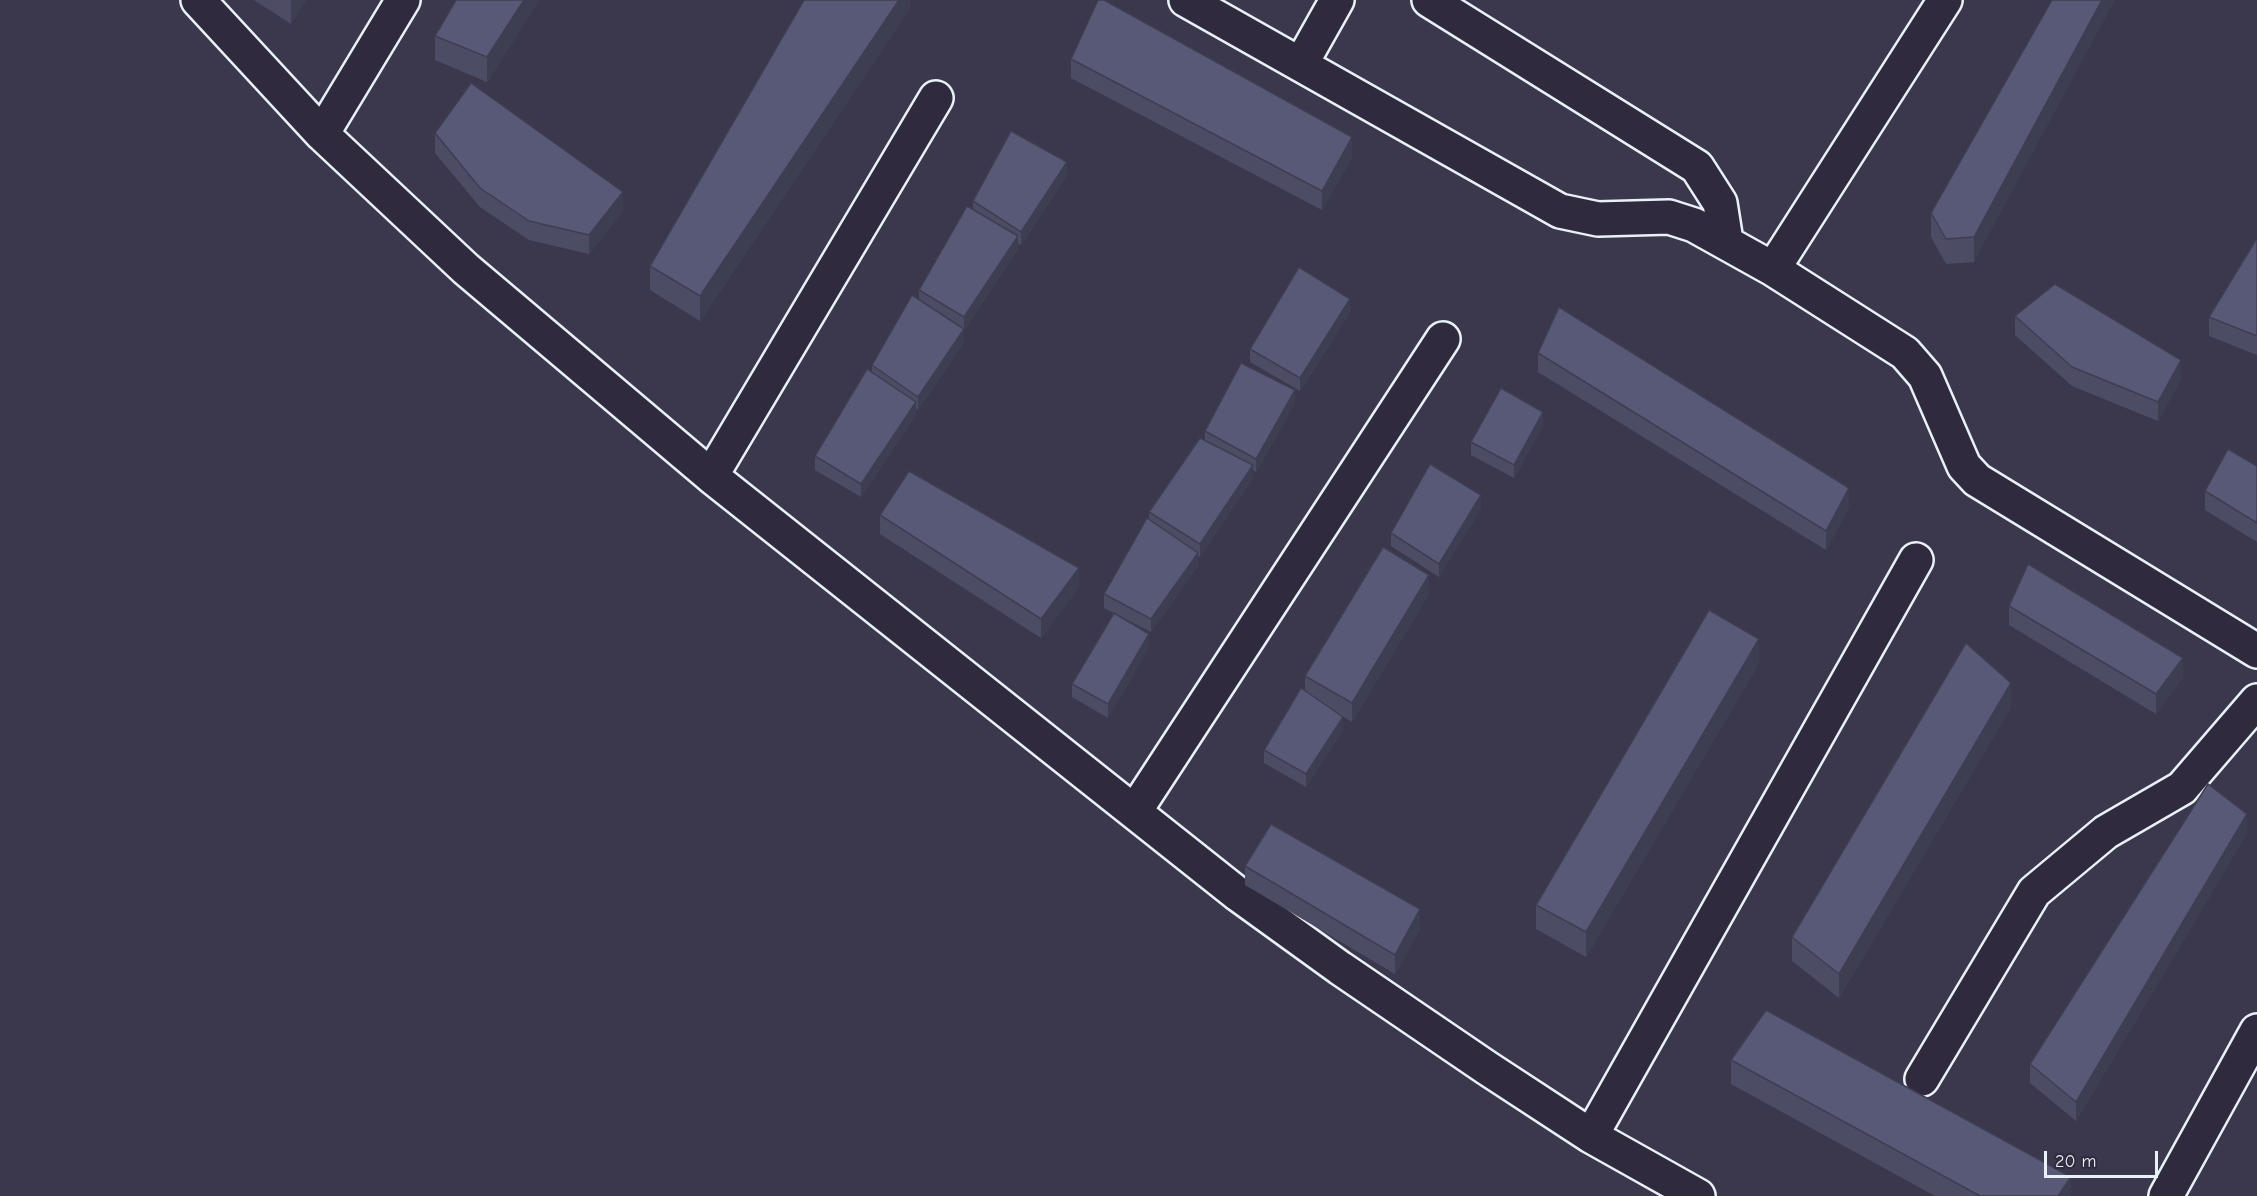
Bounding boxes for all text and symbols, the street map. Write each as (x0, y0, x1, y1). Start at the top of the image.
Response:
scale bar (2047, 1139, 2161, 1177)
text: 20 m (2055, 1151, 2096, 1172)

